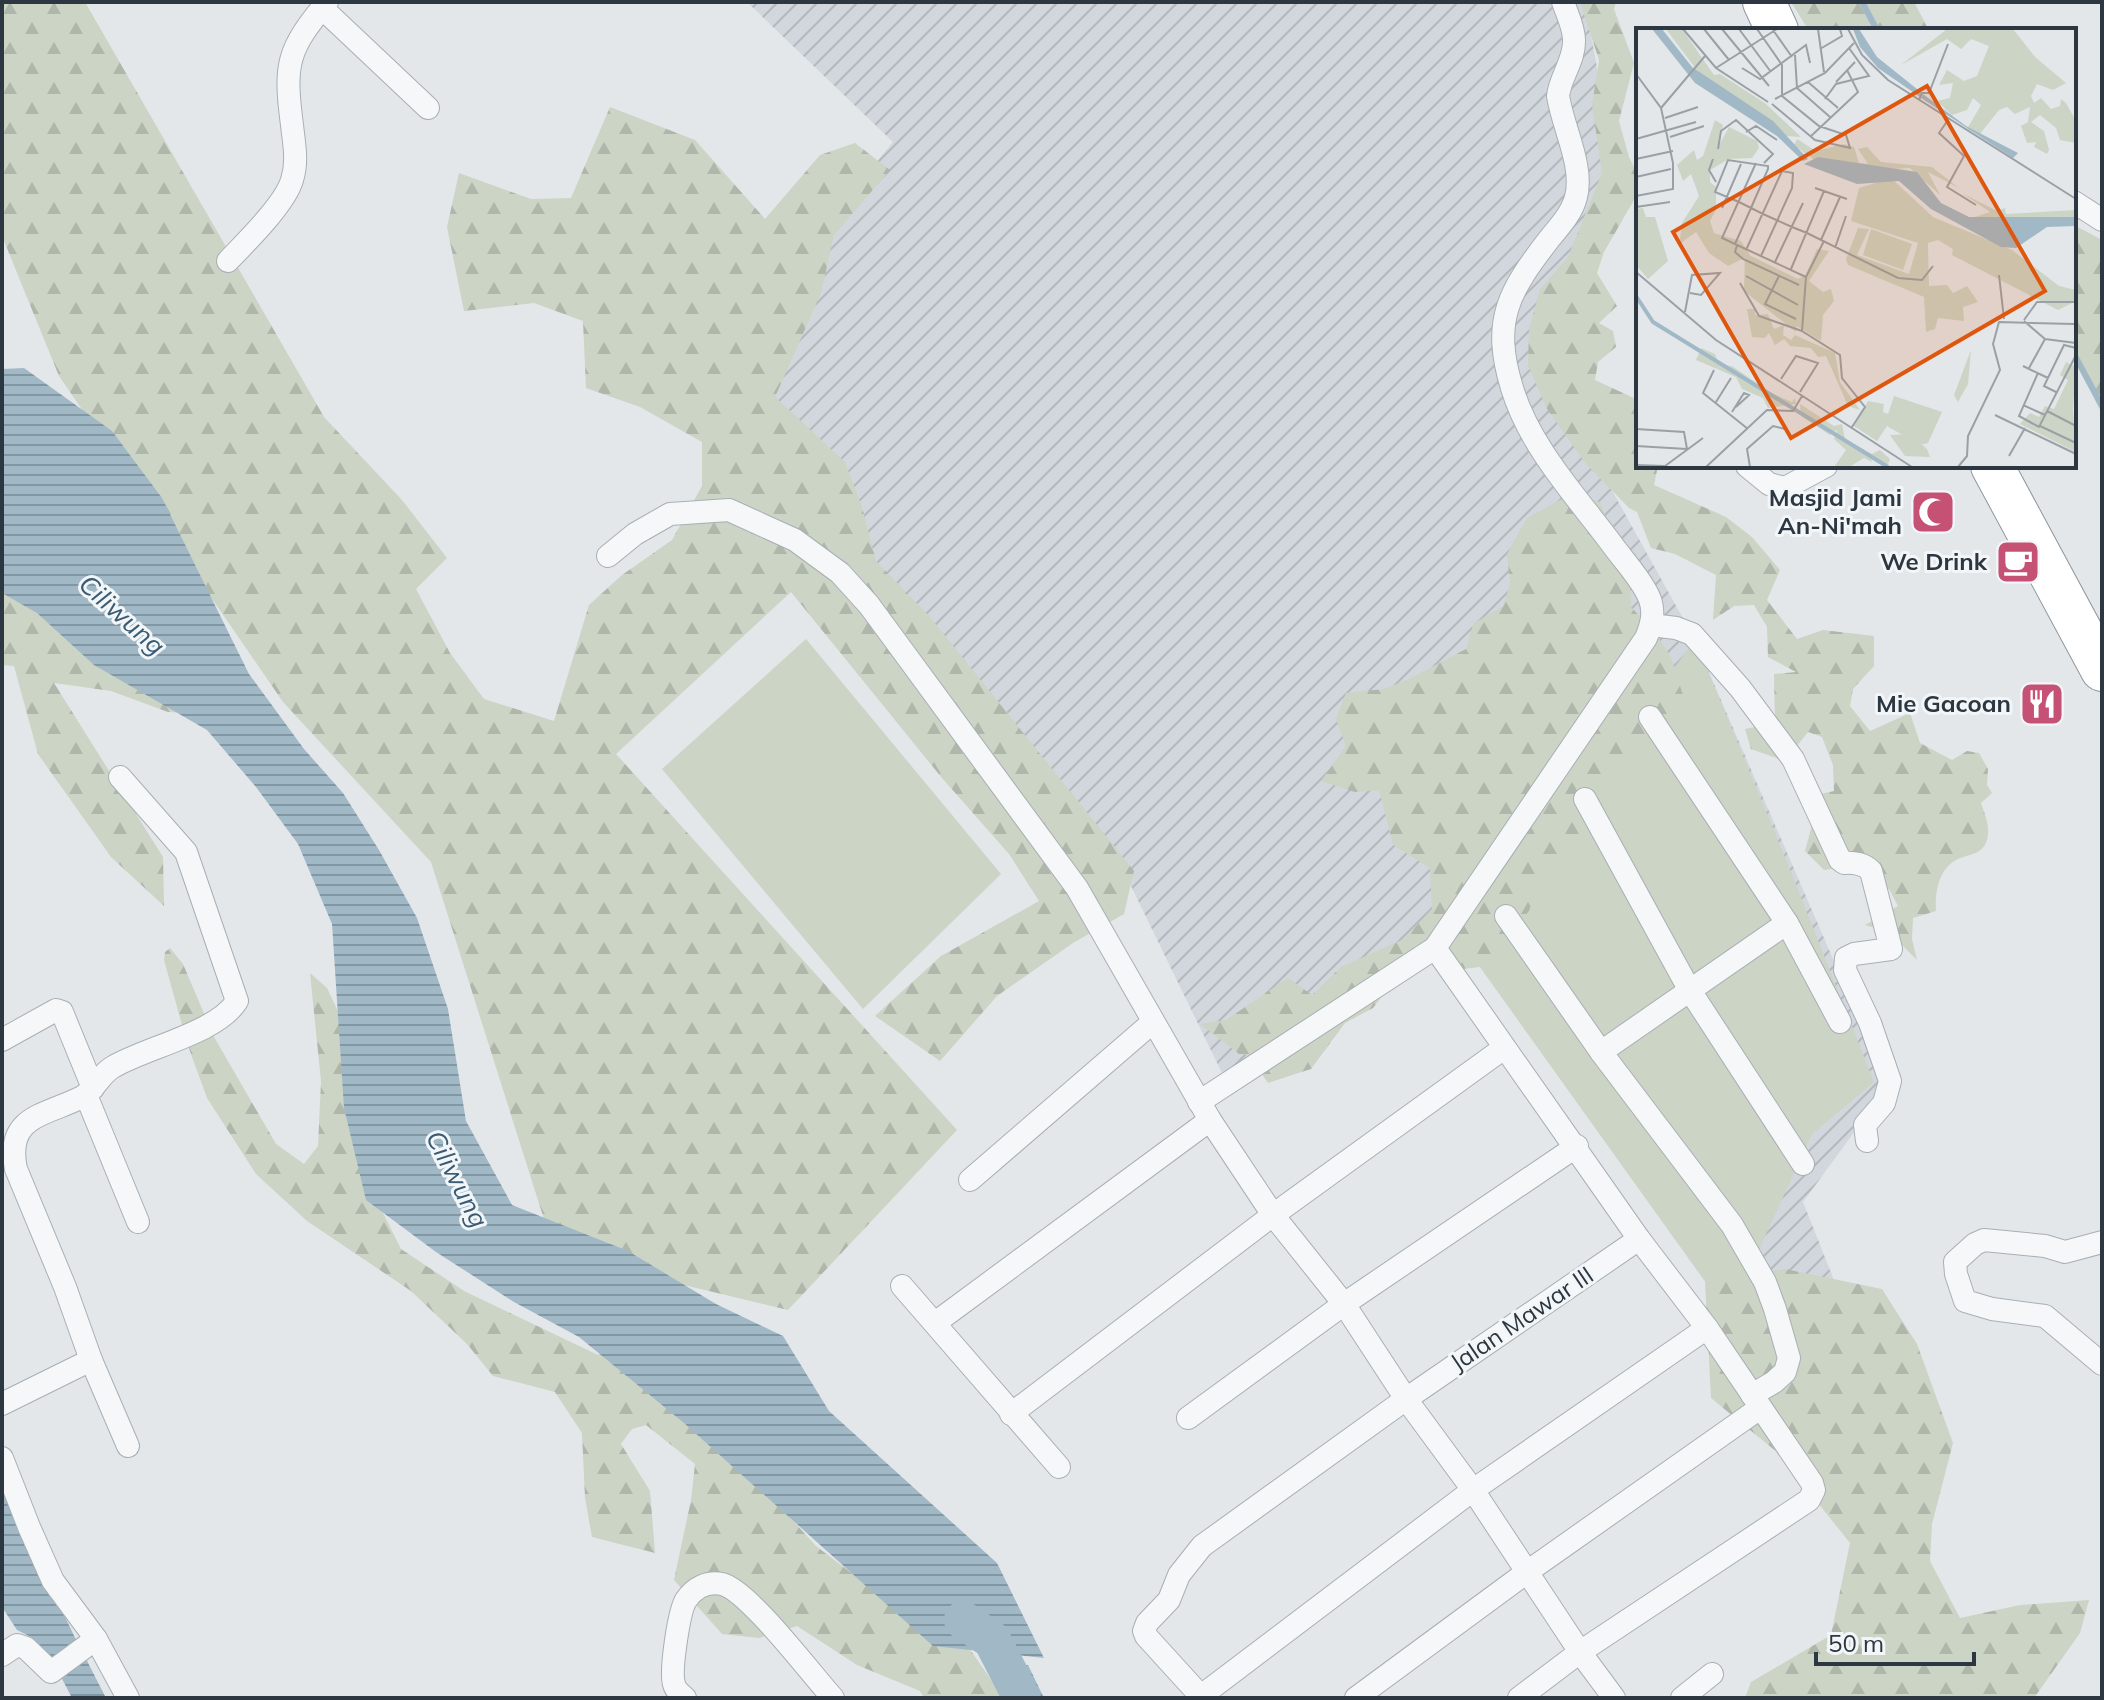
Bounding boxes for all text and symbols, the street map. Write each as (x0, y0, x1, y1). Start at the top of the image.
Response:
inset map (1636, 28, 2076, 468)
place label: Masjid Jami An-Ni'mah (1769, 482, 1902, 540)
mosque icon: Masjid Jami An-Ni'mah (1909, 488, 1957, 536)
cafe icon: We Drink (1994, 538, 2042, 586)
place label: We Drink (1880, 546, 1988, 576)
water label: Ciliwung (72, 567, 172, 662)
restaurant icon: Mie Gacoan (2018, 680, 2066, 728)
place label: Mie Gacoan (1876, 688, 2011, 718)
water label: Ciliwung (419, 1125, 496, 1233)
street label: Jalan Mawar III (1444, 1259, 1599, 1377)
scale bar (1816, 1616, 1974, 1666)
text: 50 m (1828, 1628, 1884, 1658)

